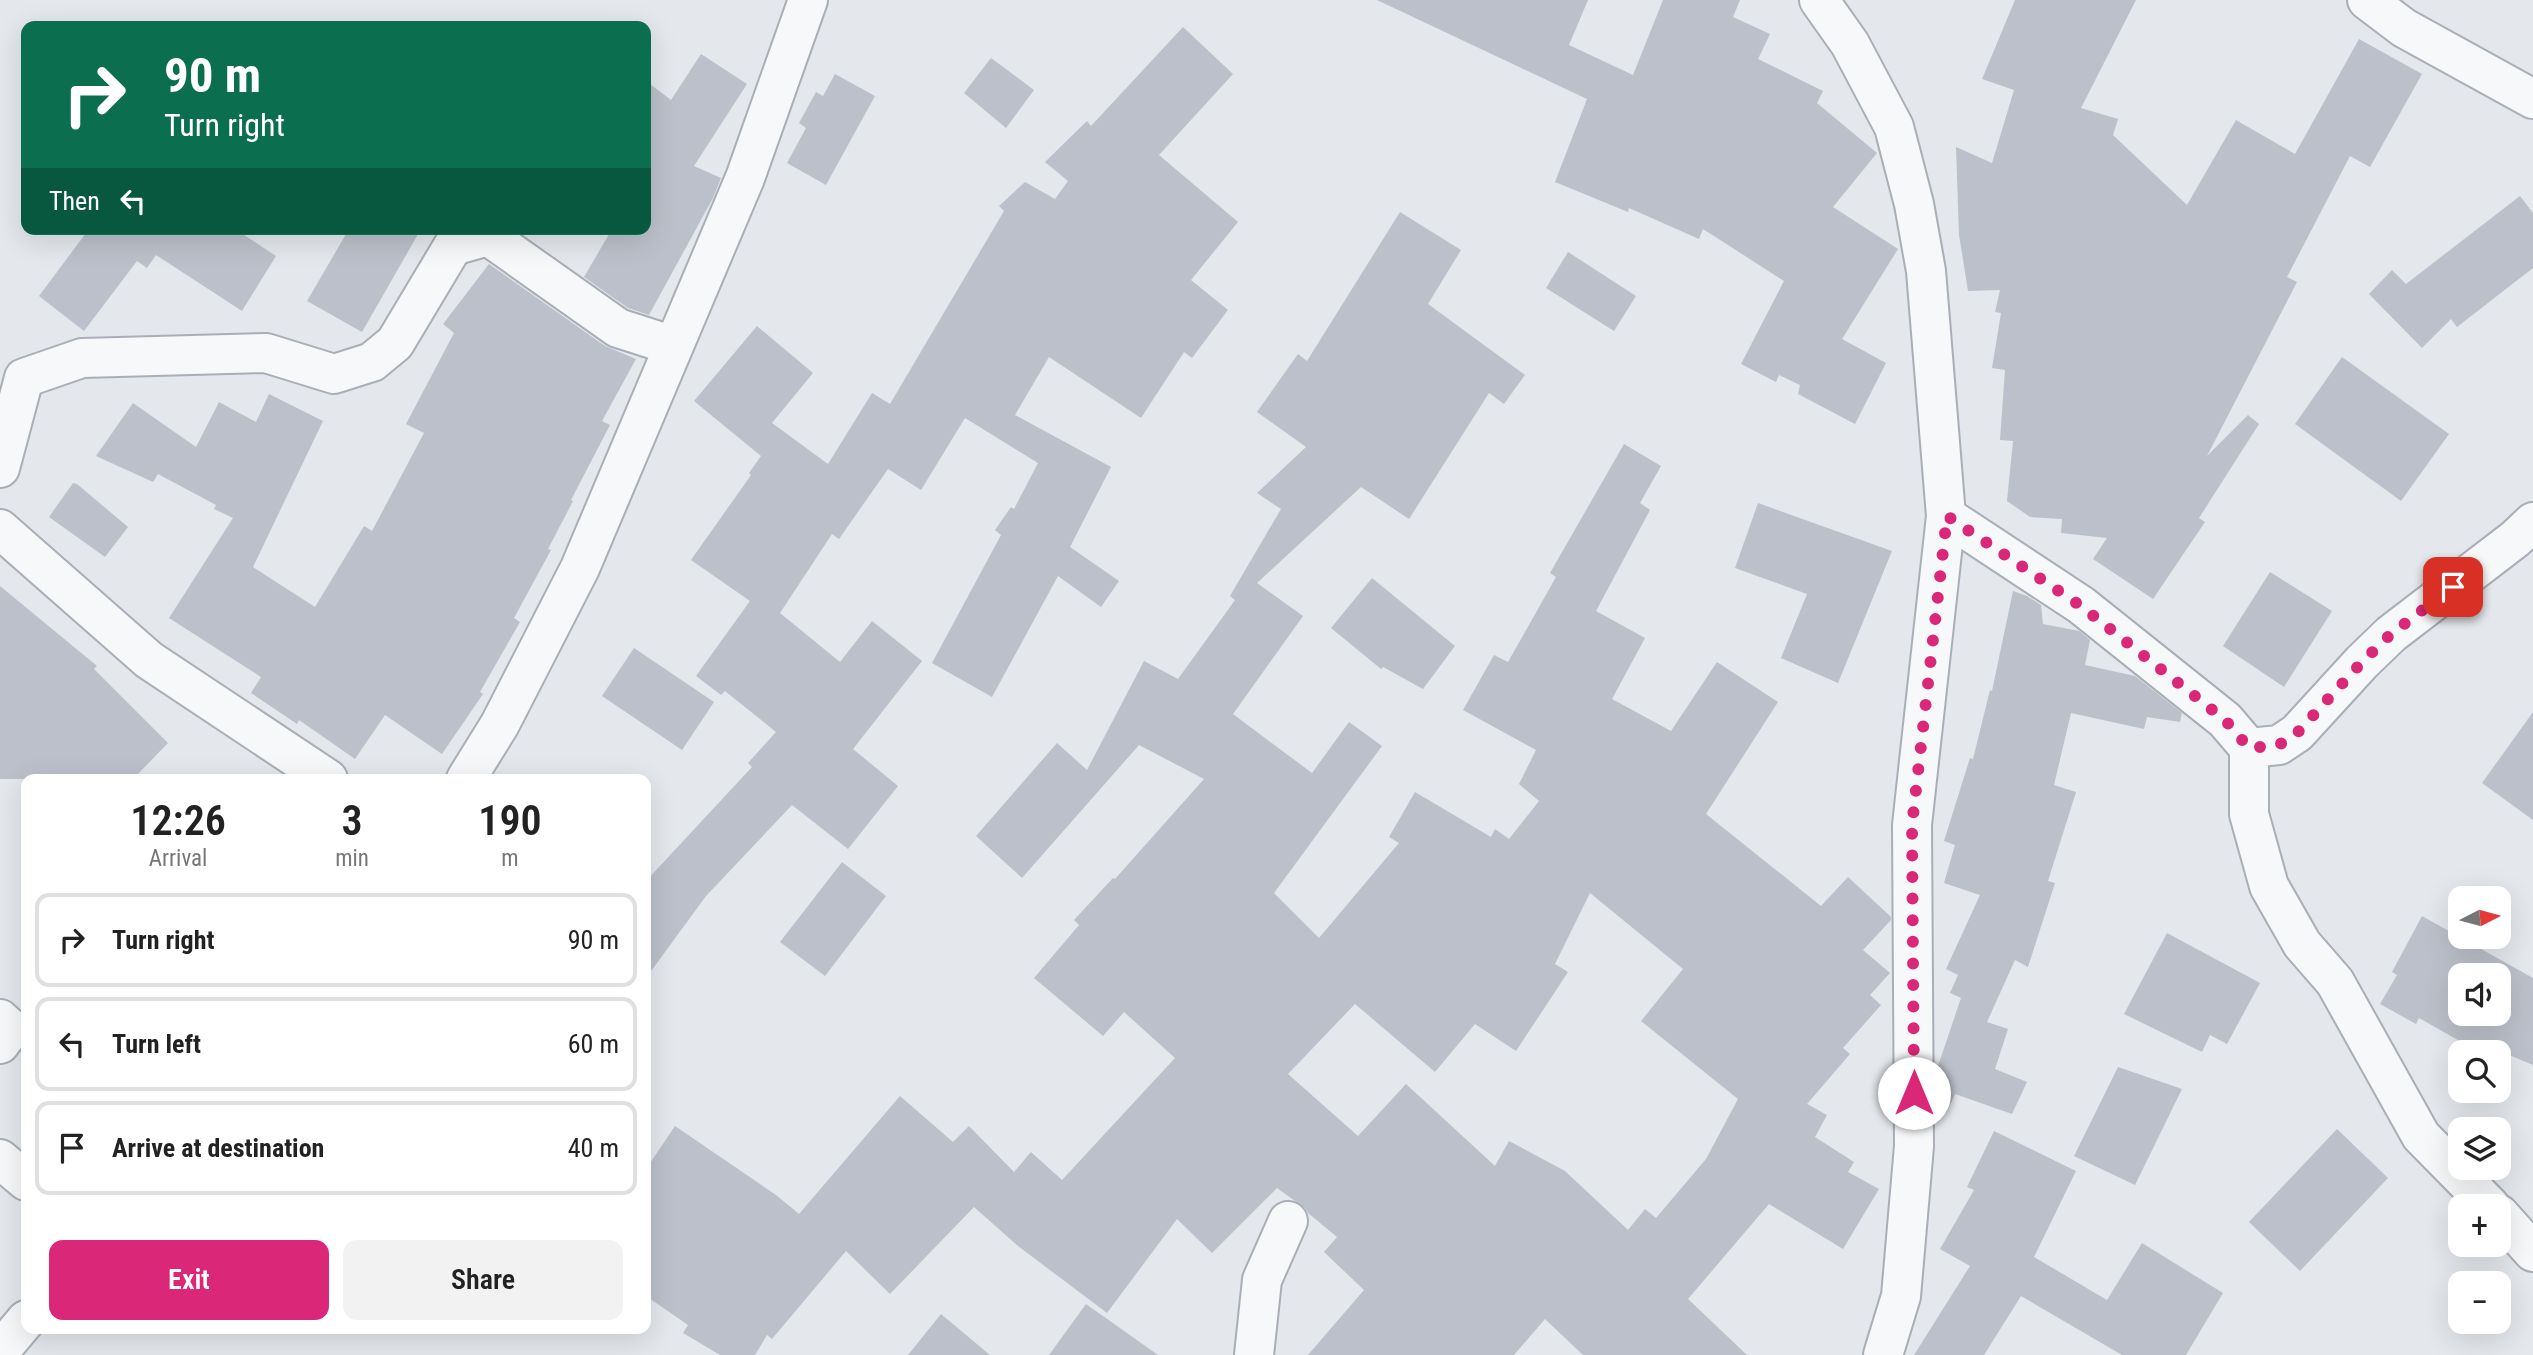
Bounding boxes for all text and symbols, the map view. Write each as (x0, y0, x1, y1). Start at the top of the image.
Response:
text: 90 m (164, 47, 261, 104)
icon: right (49, 49, 140, 140)
text: Turn right (164, 106, 285, 144)
icon: left (114, 182, 152, 220)
text: Then (49, 186, 100, 216)
pin (2423, 557, 2483, 617)
icon: arrive (2434, 568, 2472, 606)
text: 12:26 (130, 796, 226, 845)
text: 3 (342, 796, 363, 845)
text: 190 (478, 796, 542, 845)
text: Arrival (149, 845, 207, 872)
text: min (335, 845, 369, 872)
text: m (501, 845, 519, 872)
north arrow (2448, 886, 2511, 948)
map controls (2448, 886, 2511, 1334)
icon: right (53, 921, 91, 959)
text: Turn right (112, 925, 214, 955)
text: 90 m (568, 925, 619, 955)
button: sound (2448, 963, 2511, 1026)
icon: left (53, 1025, 91, 1063)
text: Turn left (112, 1029, 201, 1059)
text: 60 m (568, 1029, 619, 1059)
button: search (2448, 1040, 2511, 1103)
position arrow (1877, 1056, 1951, 1130)
button: layers (2448, 1117, 2511, 1180)
icon: arrive (53, 1129, 91, 1167)
text: Arrive at destination (112, 1133, 324, 1163)
text: 40 m (568, 1133, 619, 1163)
button: + (2448, 1194, 2511, 1257)
button: Exit (49, 1240, 329, 1320)
button: Share (343, 1240, 623, 1320)
button: − (2448, 1271, 2511, 1334)

